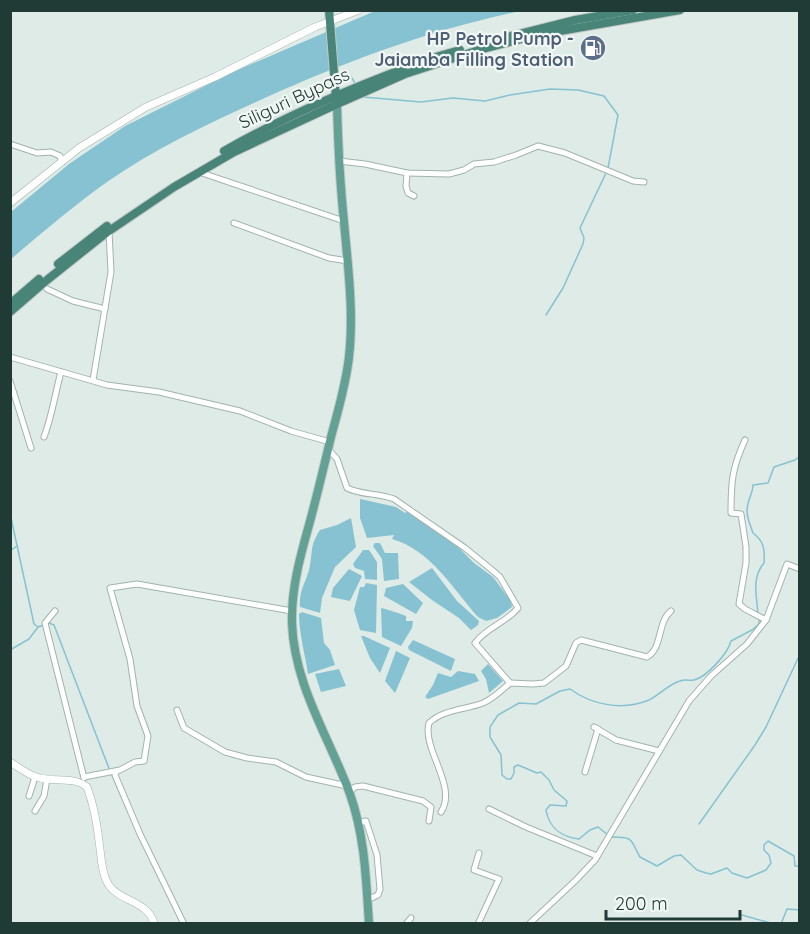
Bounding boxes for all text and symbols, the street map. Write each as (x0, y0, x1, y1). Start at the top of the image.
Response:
place label: HP Petrol Pump - Jaiamba Filling Station (374, 27, 574, 71)
fuel station icon: HP Petrol Pump - Jaiamba Filling Station (578, 33, 608, 63)
street label: Siliguri Bypass (235, 62, 353, 134)
scale bar (606, 883, 740, 921)
text: 200 m (615, 892, 668, 915)

